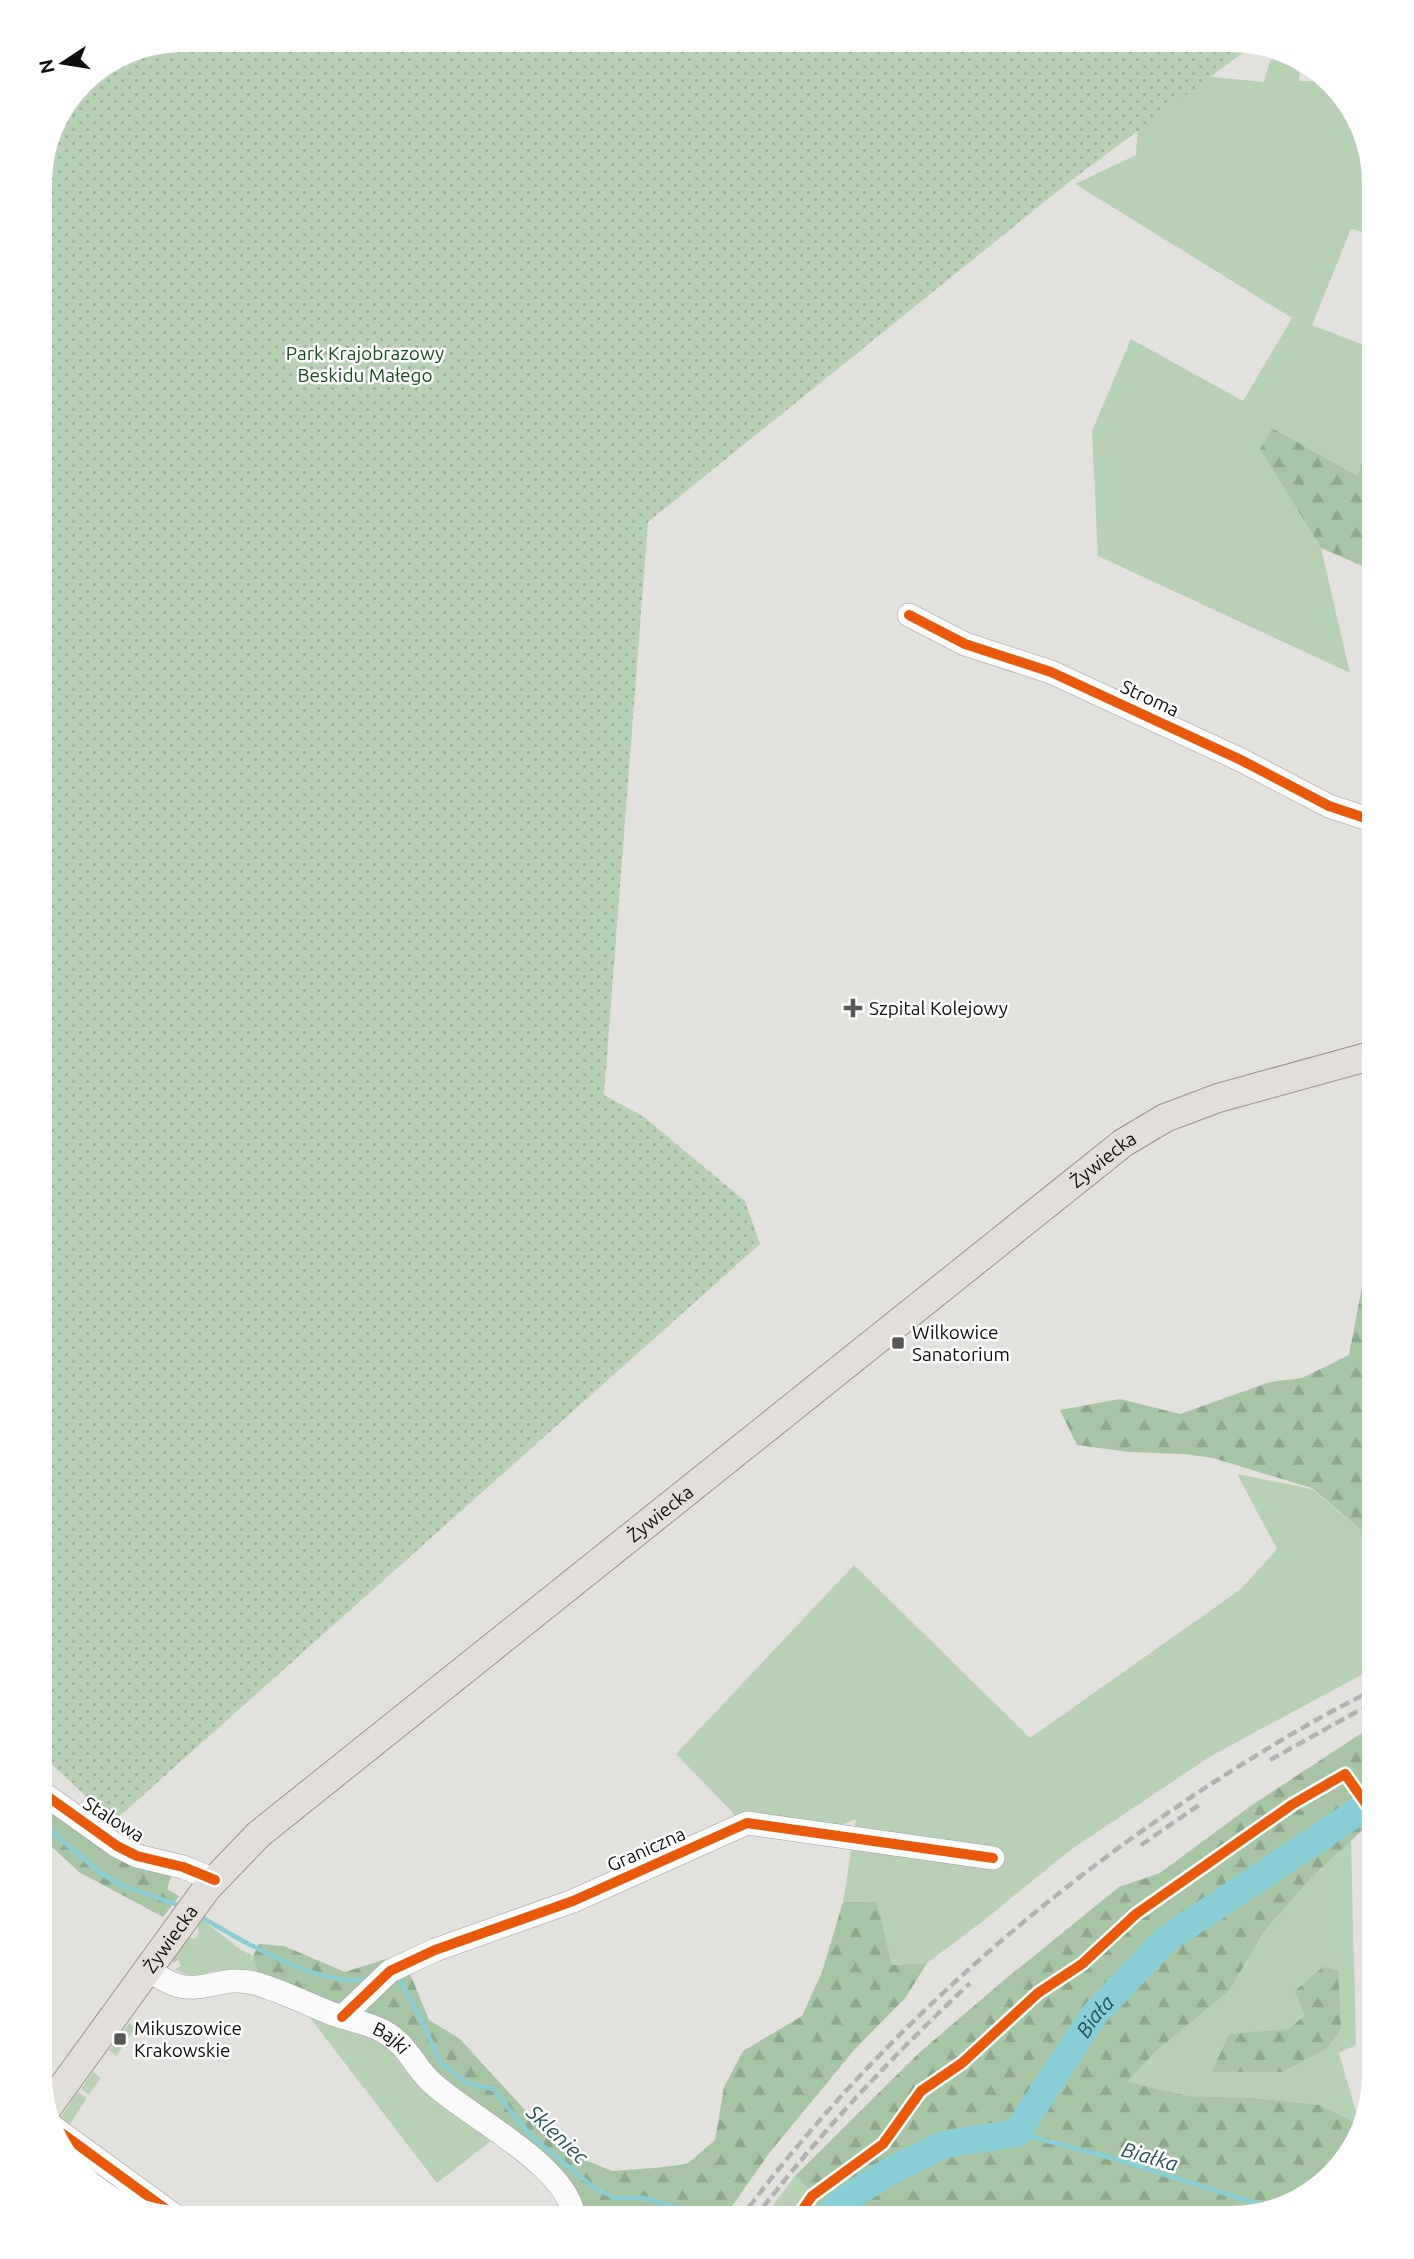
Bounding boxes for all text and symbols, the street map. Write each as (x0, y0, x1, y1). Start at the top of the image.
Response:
north arrow (28, 28, 98, 98)
text: N (34, 57, 59, 76)
park label: Park Krajobrazowy Beskidu Małego (286, 342, 444, 386)
street label: Stroma (1117, 675, 1183, 721)
place label: Szpital Kolejowy (869, 997, 1008, 1019)
marker: Szpital Kolejowy (843, 998, 863, 1018)
street label: Żywiecka (1065, 1127, 1140, 1192)
place label: Wilkowice Sanatorium (912, 1321, 1010, 1365)
marker: Wilkowice Sanatorium (890, 1335, 906, 1351)
street label: Żywiecka (623, 1480, 697, 1546)
street label: Stalowa (79, 1792, 149, 1846)
street label: Graniczna (604, 1822, 688, 1876)
street label: Żywiecka (138, 1901, 202, 1977)
water label: Biała (1071, 1990, 1118, 2041)
place label: Mikuszowice Krakowskie (134, 2017, 242, 2061)
street label: Bajki (370, 2017, 415, 2058)
marker: Mikuszowice Krakowskie (112, 2031, 128, 2047)
water label: Skleniec (522, 2099, 594, 2168)
water label: Białka (1119, 2137, 1181, 2175)

